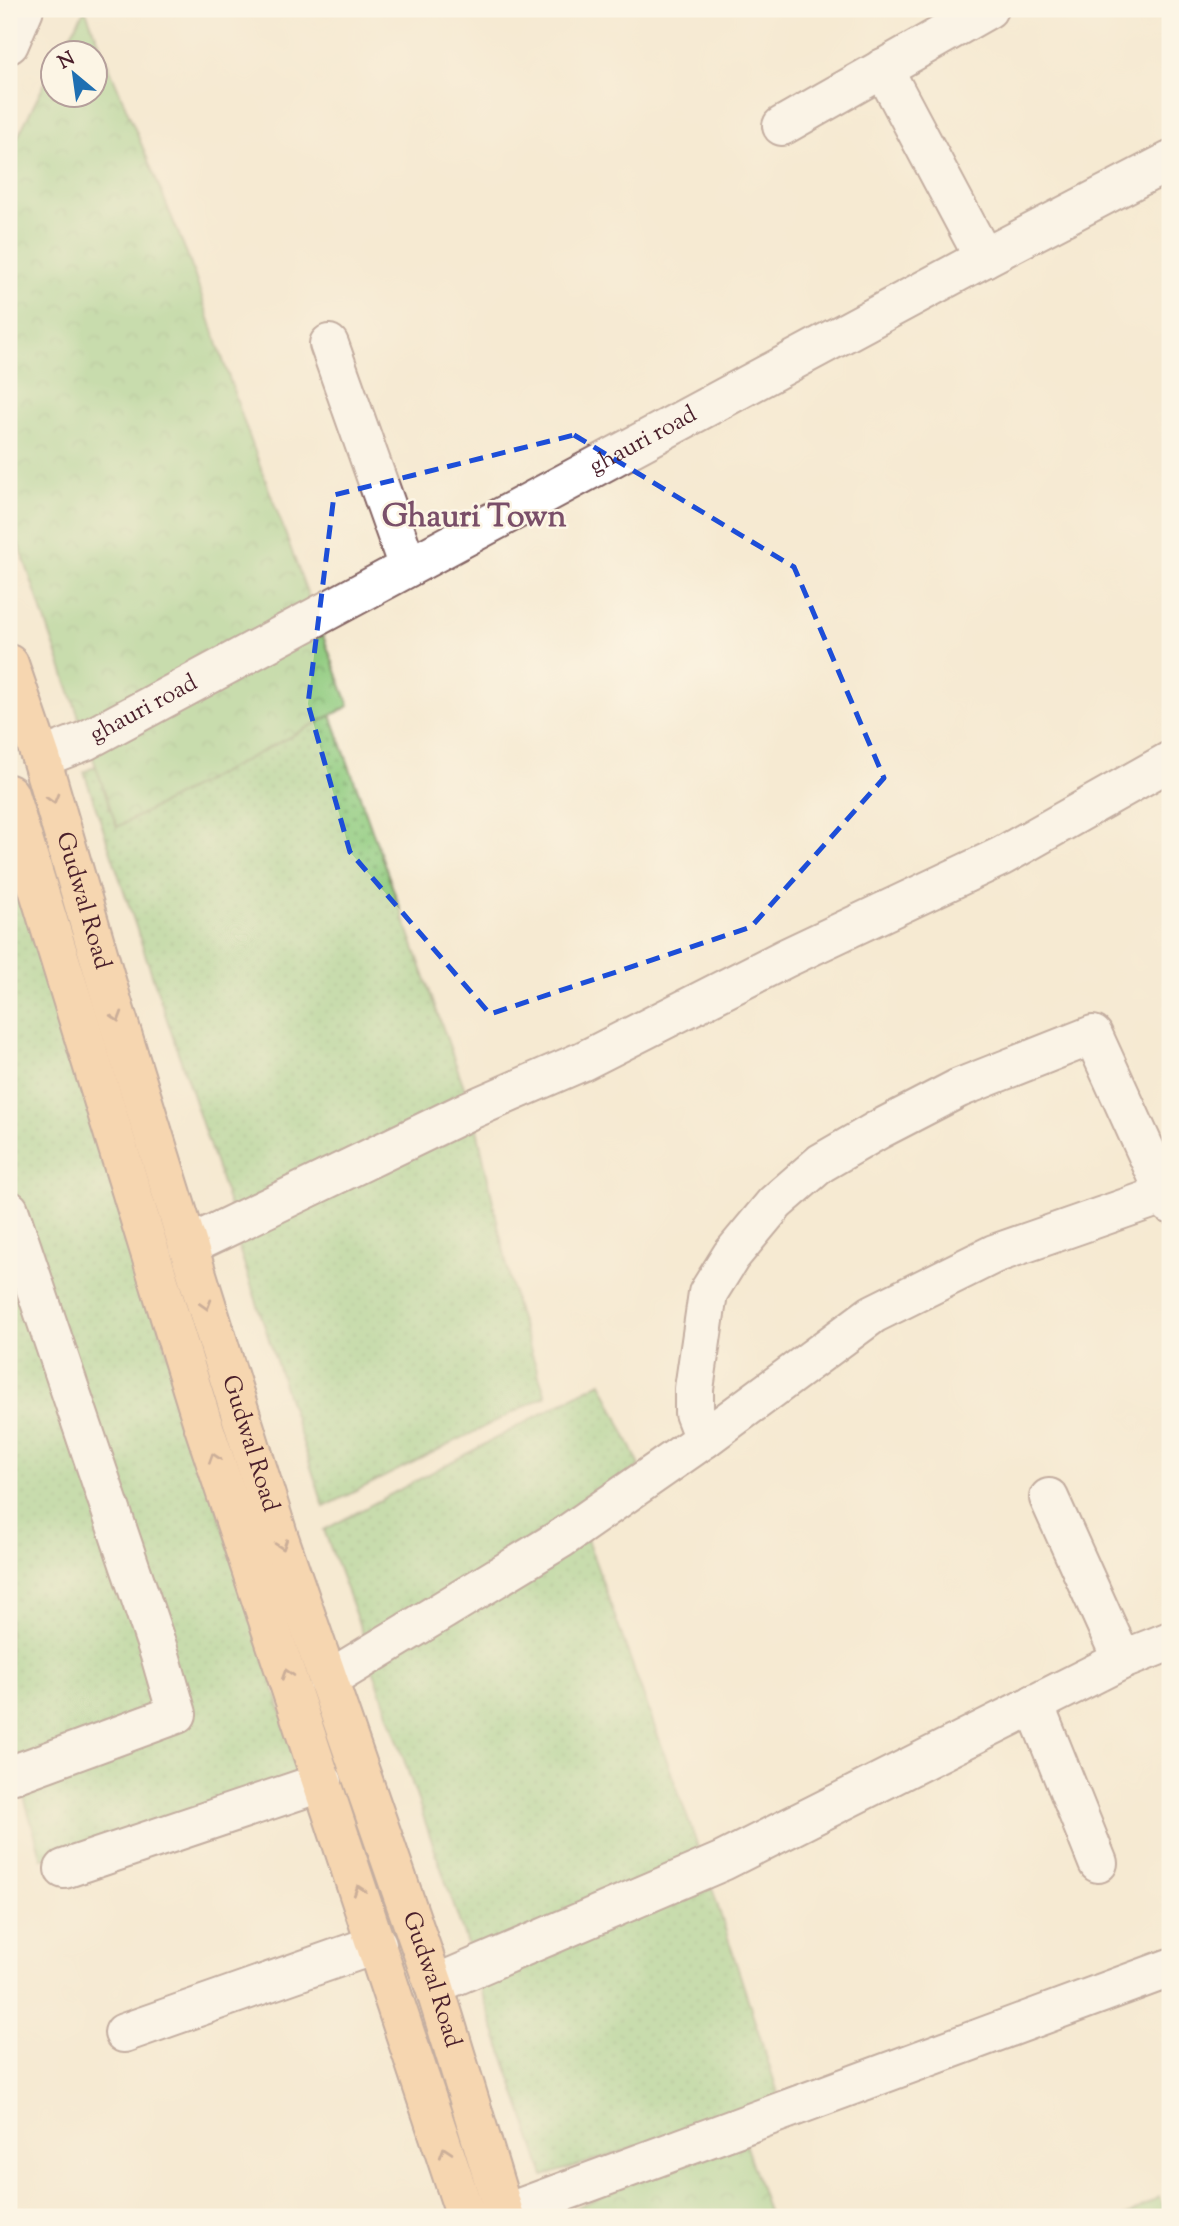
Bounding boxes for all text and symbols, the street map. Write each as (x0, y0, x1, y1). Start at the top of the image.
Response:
north arrow (38, 38, 108, 108)
text: N (54, 46, 80, 77)
street label: ghauri road (583, 398, 704, 484)
district label: Ghauri Town (382, 495, 566, 541)
street label: ghauri road (84, 666, 204, 752)
one-way arrow (44, 793, 59, 805)
street label: Gudwal Road (47, 828, 119, 974)
one-way arrow (109, 1010, 123, 1023)
one-way arrow (198, 1298, 212, 1310)
street label: Gudwal Road (212, 1371, 287, 1517)
one-way arrow (208, 1453, 223, 1465)
one-way arrow (274, 1538, 288, 1551)
one-way arrow (280, 1668, 295, 1680)
one-way arrow (353, 1884, 367, 1896)
street label: Gudwal Road (393, 1907, 469, 2052)
one-way arrow (439, 2147, 453, 2159)

